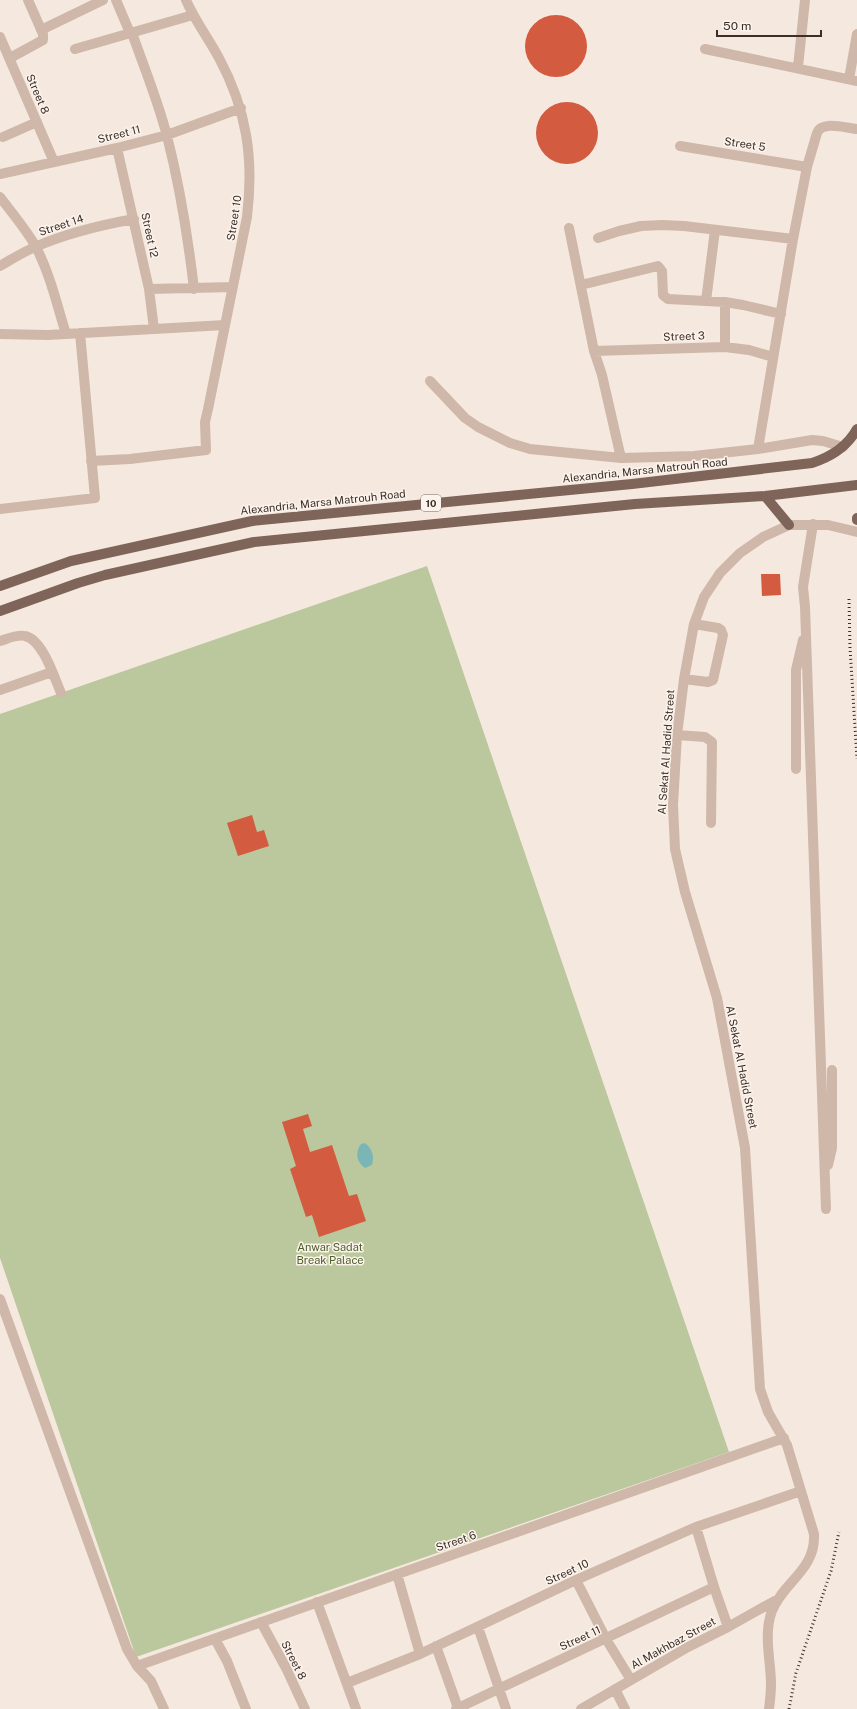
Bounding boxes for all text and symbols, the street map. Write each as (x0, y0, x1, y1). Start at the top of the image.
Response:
scale bar (717, 12, 821, 38)
text: 50 m (723, 19, 751, 33)
street label: Street 8 (24, 72, 52, 116)
street label: Street 11 (96, 123, 142, 145)
street label: Street 5 (723, 135, 767, 153)
street label: Street 10 (224, 194, 244, 242)
street label: Street 12 (139, 211, 161, 259)
street label: Street 14 (37, 212, 85, 238)
street label: Street 3 (663, 329, 705, 343)
street label: Alexandria, Marsa Matrouh Road (562, 455, 728, 485)
street label: Alexandria, Marsa Matrouh Road (240, 487, 406, 517)
road number: 10 (421, 495, 441, 511)
street label: Al Sekat Al Hadid Street (656, 689, 676, 815)
street label: Al Sekat Al Hadid Street (724, 1004, 760, 1130)
park label: Anwar Sadat Break Palace (296, 1241, 364, 1266)
street label: Street 6 (434, 1528, 478, 1553)
street label: Street 10 (544, 1557, 591, 1587)
street label: Al Makhbaz Street (629, 1615, 717, 1671)
street label: Street 11 (558, 1623, 602, 1653)
street label: Street 8 (279, 1639, 309, 1681)

